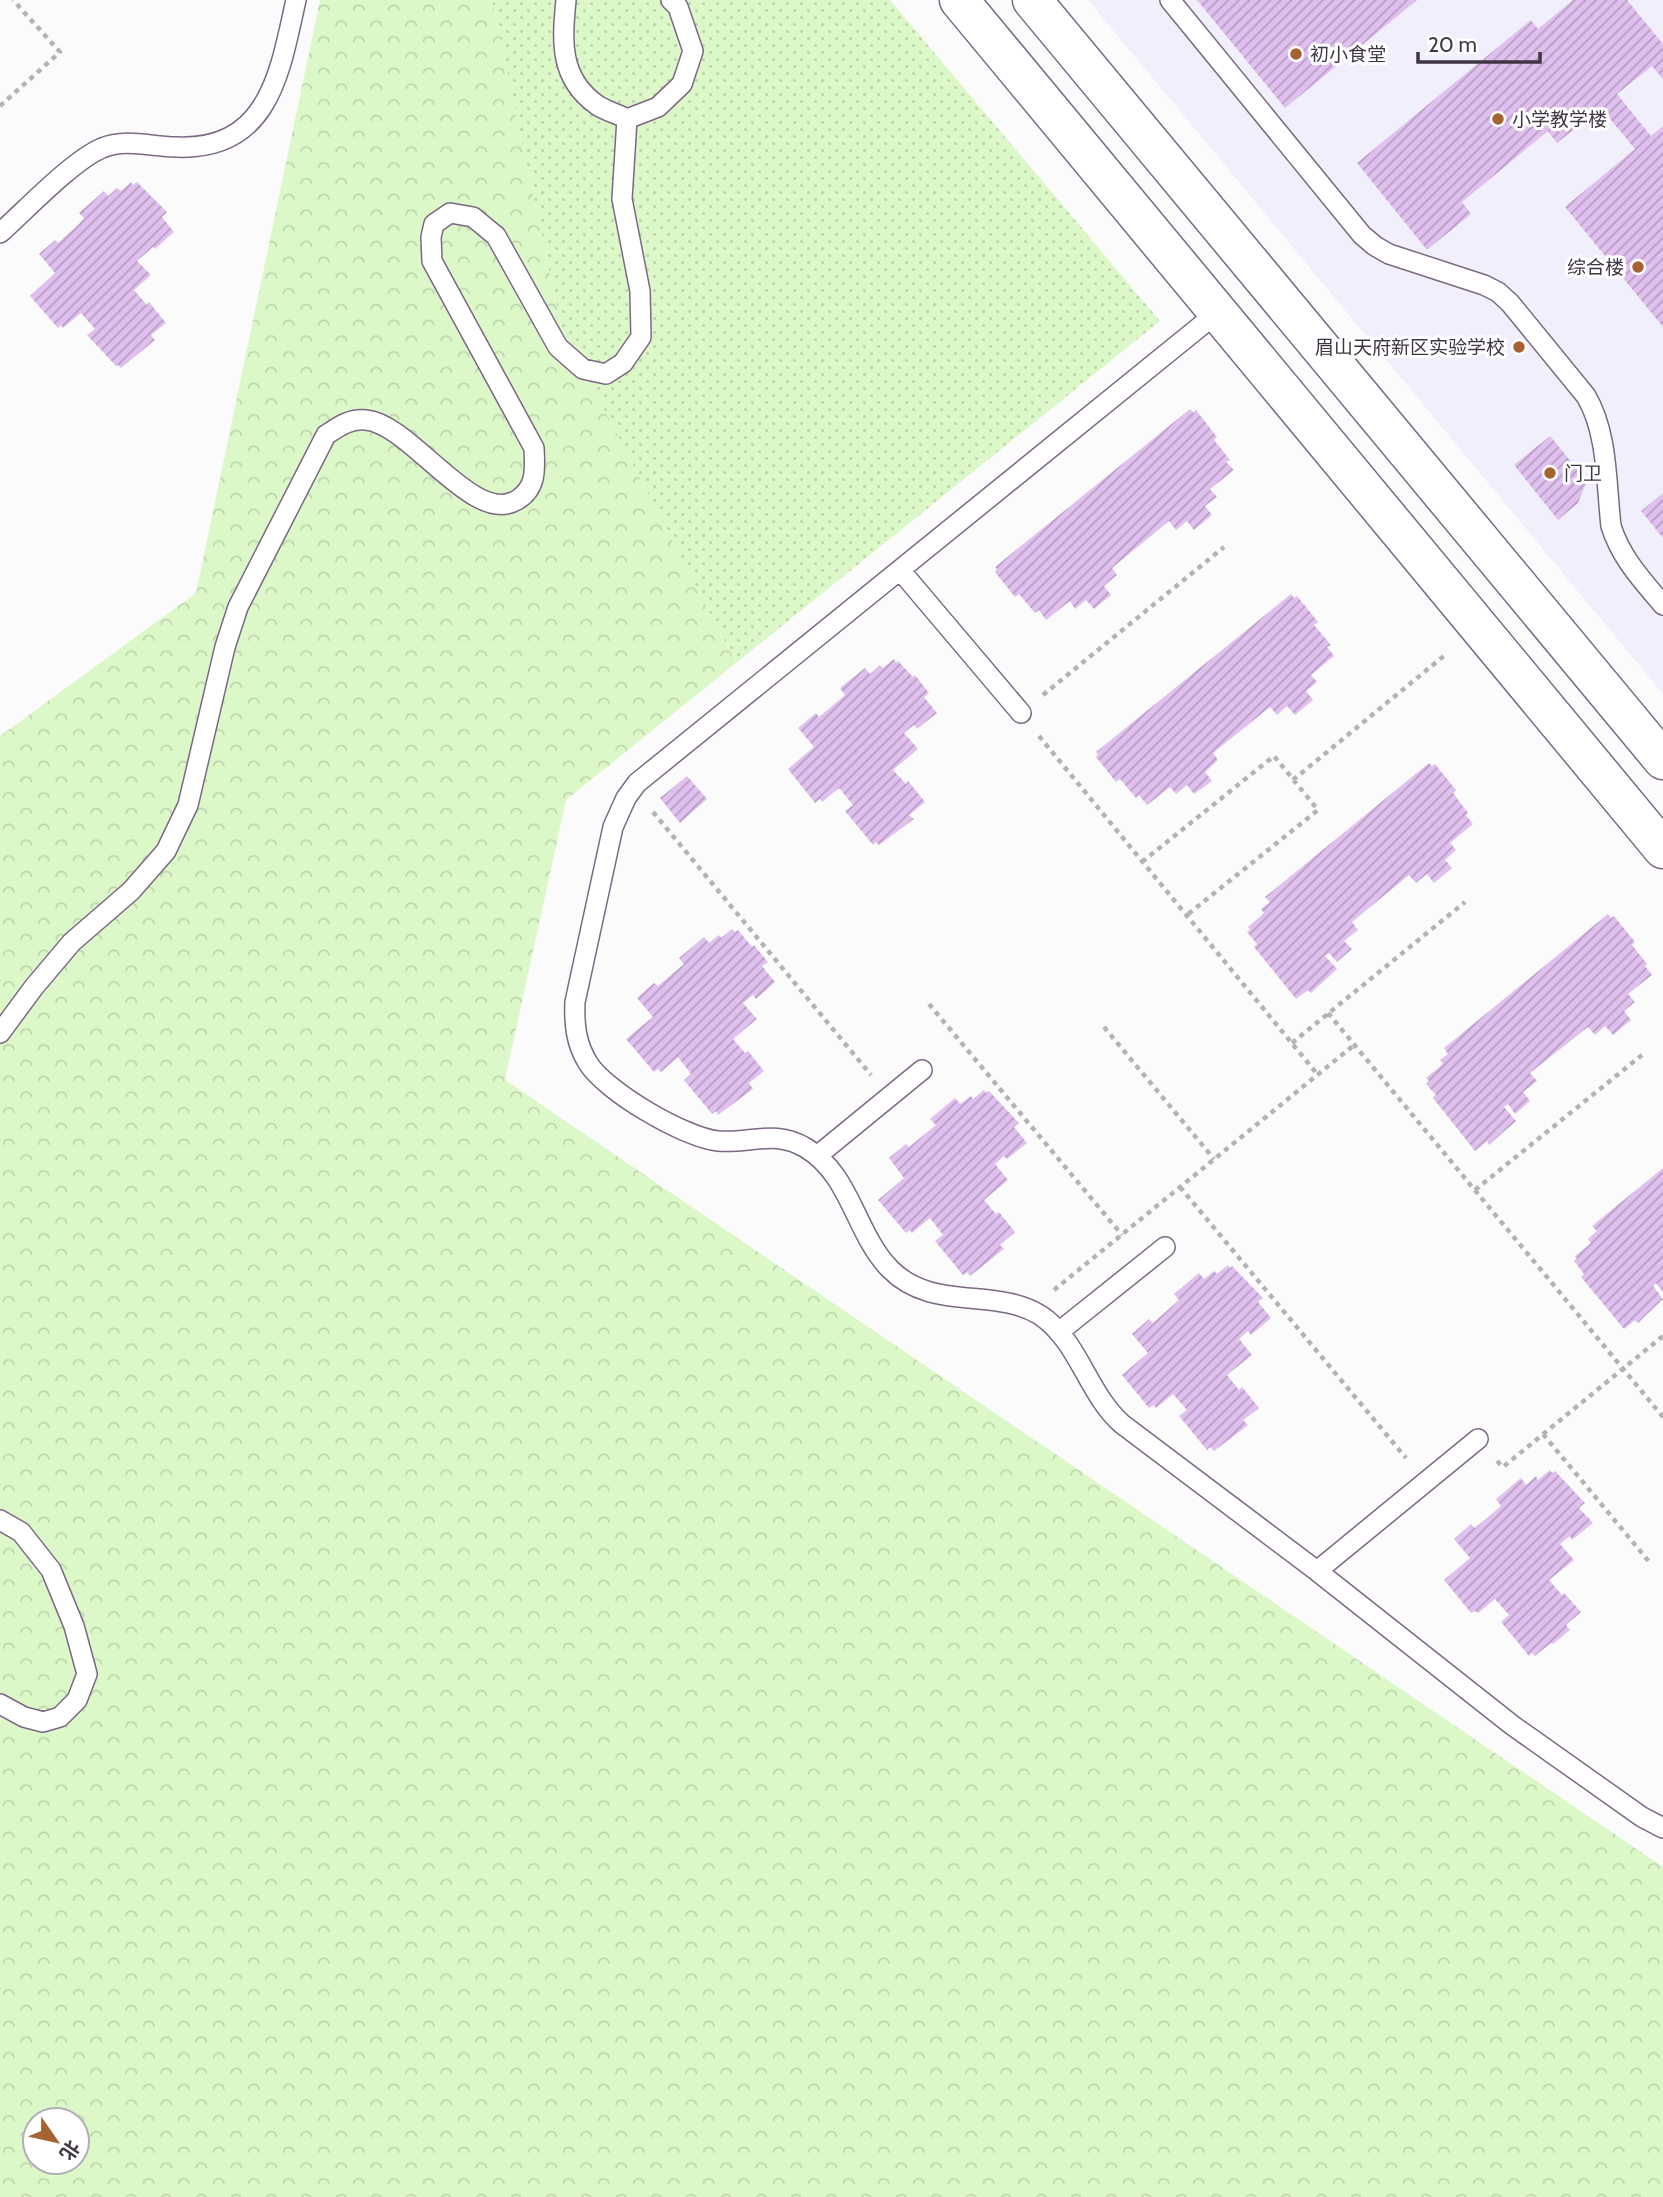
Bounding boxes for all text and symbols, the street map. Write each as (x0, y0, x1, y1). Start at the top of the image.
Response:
scale bar (1418, 21, 1540, 65)
text: 20 m (1428, 32, 1477, 57)
place label: 初小食堂 (1310, 43, 1386, 66)
marker: 初小食堂 (1288, 46, 1304, 62)
place label: 小学教学楼 (1512, 108, 1607, 131)
marker: 小学教学楼 (1490, 111, 1506, 127)
place label: 综合楼 (1567, 256, 1624, 279)
marker: 综合楼 (1630, 259, 1646, 275)
place label: 眉山天府新区实验学校 (1315, 336, 1505, 359)
marker: 眉山天府新区实验学校 (1511, 339, 1527, 355)
place label: 门卫 (1564, 462, 1602, 485)
marker: 门卫 (1542, 465, 1558, 481)
north arrow (21, 2106, 91, 2176)
text: 北 (55, 2136, 85, 2165)

